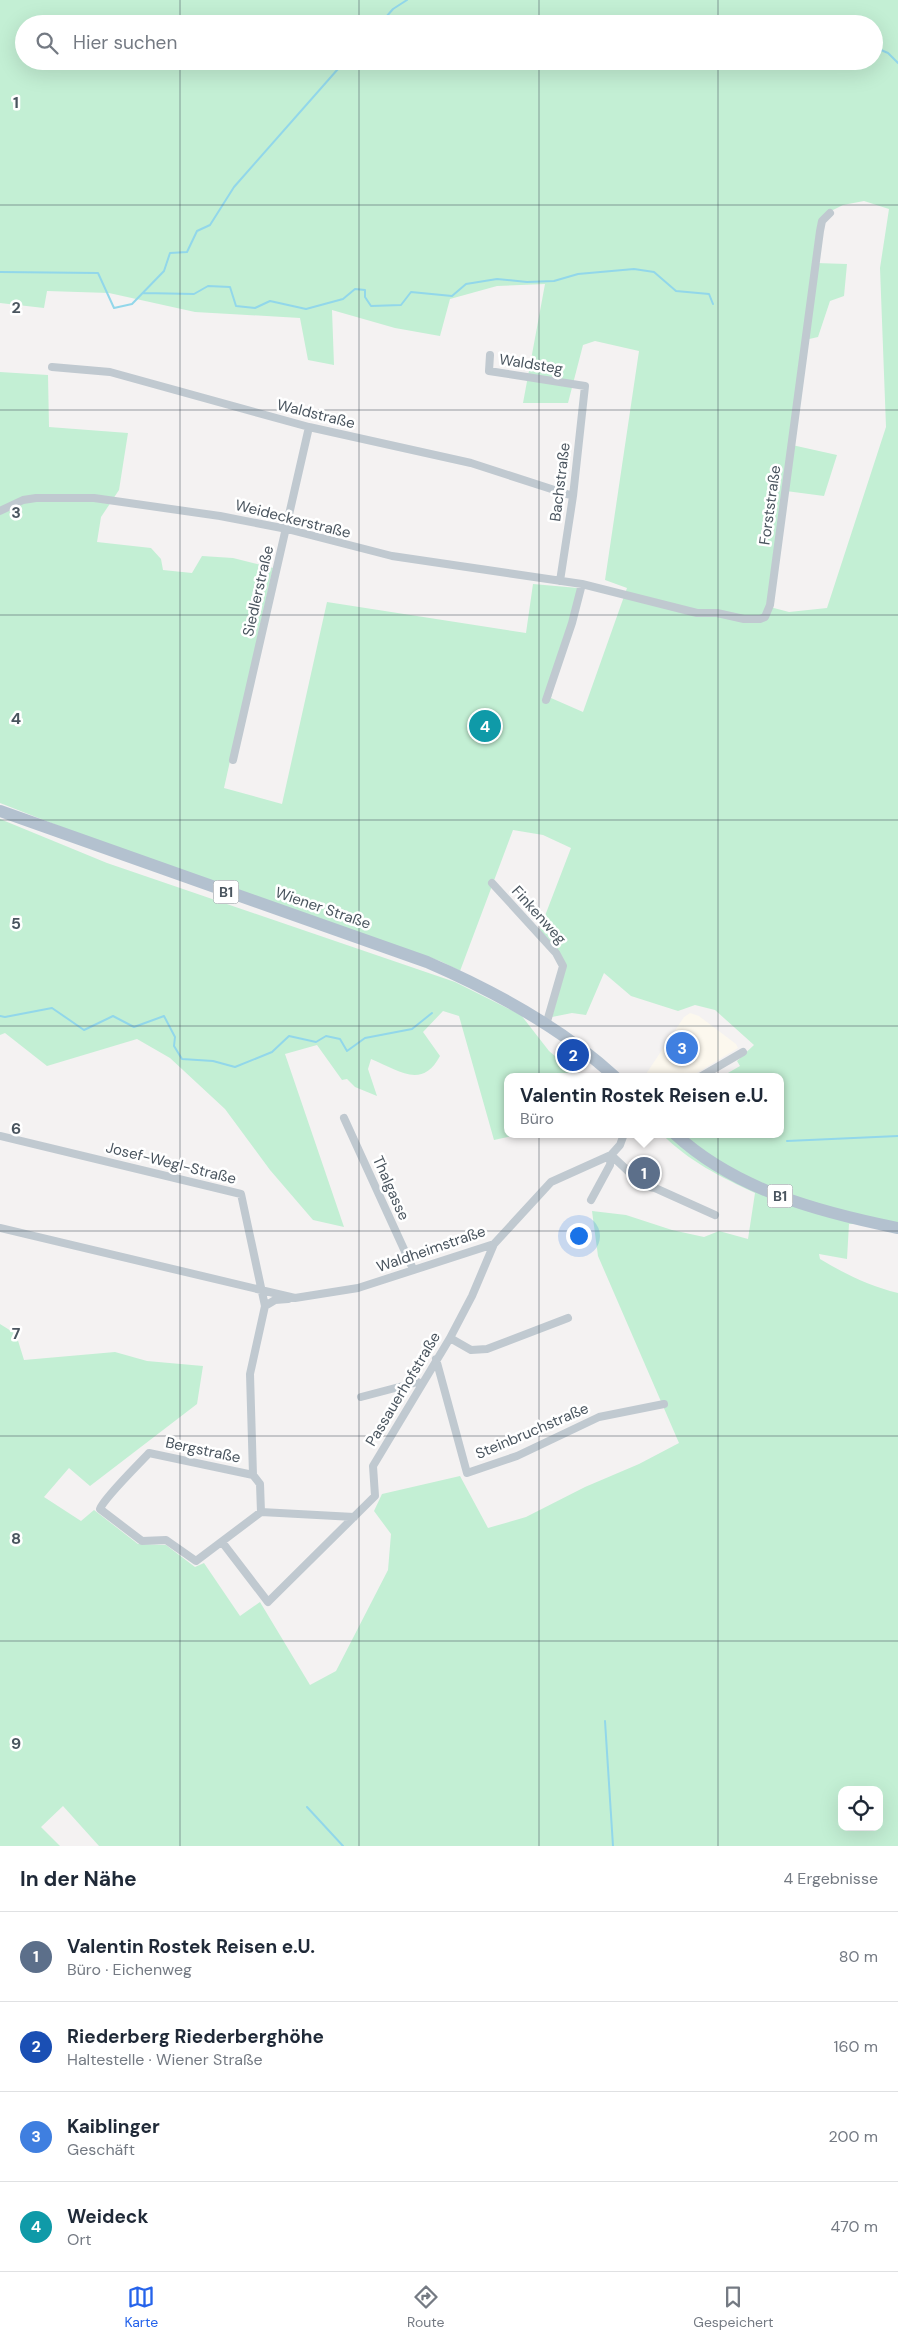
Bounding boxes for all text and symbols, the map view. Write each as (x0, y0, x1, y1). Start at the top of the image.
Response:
search box (15, 15, 883, 70)
icon: search (33, 29, 61, 57)
text: Hier suchen (73, 30, 177, 55)
text: 1 (13, 92, 19, 113)
text: 2 (11, 297, 21, 318)
street label: Waldsteg (498, 349, 564, 379)
street label: Waldstraße (275, 395, 357, 433)
street label: Bachstraße (545, 441, 575, 523)
street label: Forststraße (755, 464, 785, 546)
street label: Weideckerstraße (233, 495, 353, 543)
text: 3 (11, 502, 21, 523)
street label: Siedlerstraße (238, 544, 278, 638)
pin: 4 (469, 707, 501, 745)
text: 4 (11, 708, 21, 729)
road number: B1 (214, 880, 238, 904)
street label: Finkenweg (507, 881, 571, 949)
street label: Wiener Straße (273, 882, 373, 934)
text: 5 (11, 913, 21, 934)
pin: 3 (666, 1029, 698, 1067)
pin: 2 (557, 1036, 589, 1074)
popup (504, 1073, 784, 1138)
text: Valentin Rostek Reisen e.U. (520, 1083, 768, 1108)
text: Büro (520, 1108, 554, 1129)
text: 6 (11, 1118, 21, 1139)
street label: Josef-Wegl-Straße (104, 1137, 238, 1189)
street label: Thalgasse (368, 1153, 414, 1223)
pin: 1 (628, 1154, 660, 1192)
road number: B1 (768, 1184, 792, 1208)
street label: Waldheimstraße (374, 1221, 488, 1277)
your location (566, 1223, 592, 1249)
text: 7 (12, 1323, 21, 1344)
street label: Passauerhofstraße (361, 1328, 445, 1450)
street label: Steinbruchstraße (472, 1398, 592, 1464)
street label: Bergstraße (164, 1432, 242, 1468)
text: 8 (11, 1528, 21, 1549)
text: 9 (11, 1733, 21, 1754)
map controls (838, 1786, 883, 1831)
button: locate (838, 1786, 883, 1831)
text: In der Nähe (20, 1865, 137, 1893)
text: 4 Ergebnisse (783, 1868, 878, 1889)
text: Valentin Rostek Reisen e.U. (67, 1934, 315, 1959)
text: 1 (33, 1946, 39, 1967)
text: 80 m (839, 1946, 878, 1967)
text: Büro · Eichenweg (67, 1959, 192, 1980)
text: Riederberg Riederberghöhe (67, 2024, 324, 2049)
text: 2 (31, 2036, 41, 2057)
text: 160 m (834, 2036, 878, 2057)
text: Haltestelle · Wiener Straße (67, 2049, 263, 2070)
text: Kaiblinger (67, 2114, 160, 2139)
text: 3 (31, 2126, 41, 2147)
text: 200 m (829, 2126, 878, 2147)
text: Geschäft (67, 2139, 135, 2160)
text: Weideck (67, 2204, 148, 2229)
text: 4 (31, 2216, 41, 2237)
text: 470 m (831, 2216, 878, 2237)
text: Ort (67, 2229, 92, 2250)
tab: Karte (124, 2283, 158, 2331)
tab: Route (407, 2283, 445, 2331)
tab: Gespeichert (693, 2283, 774, 2331)

